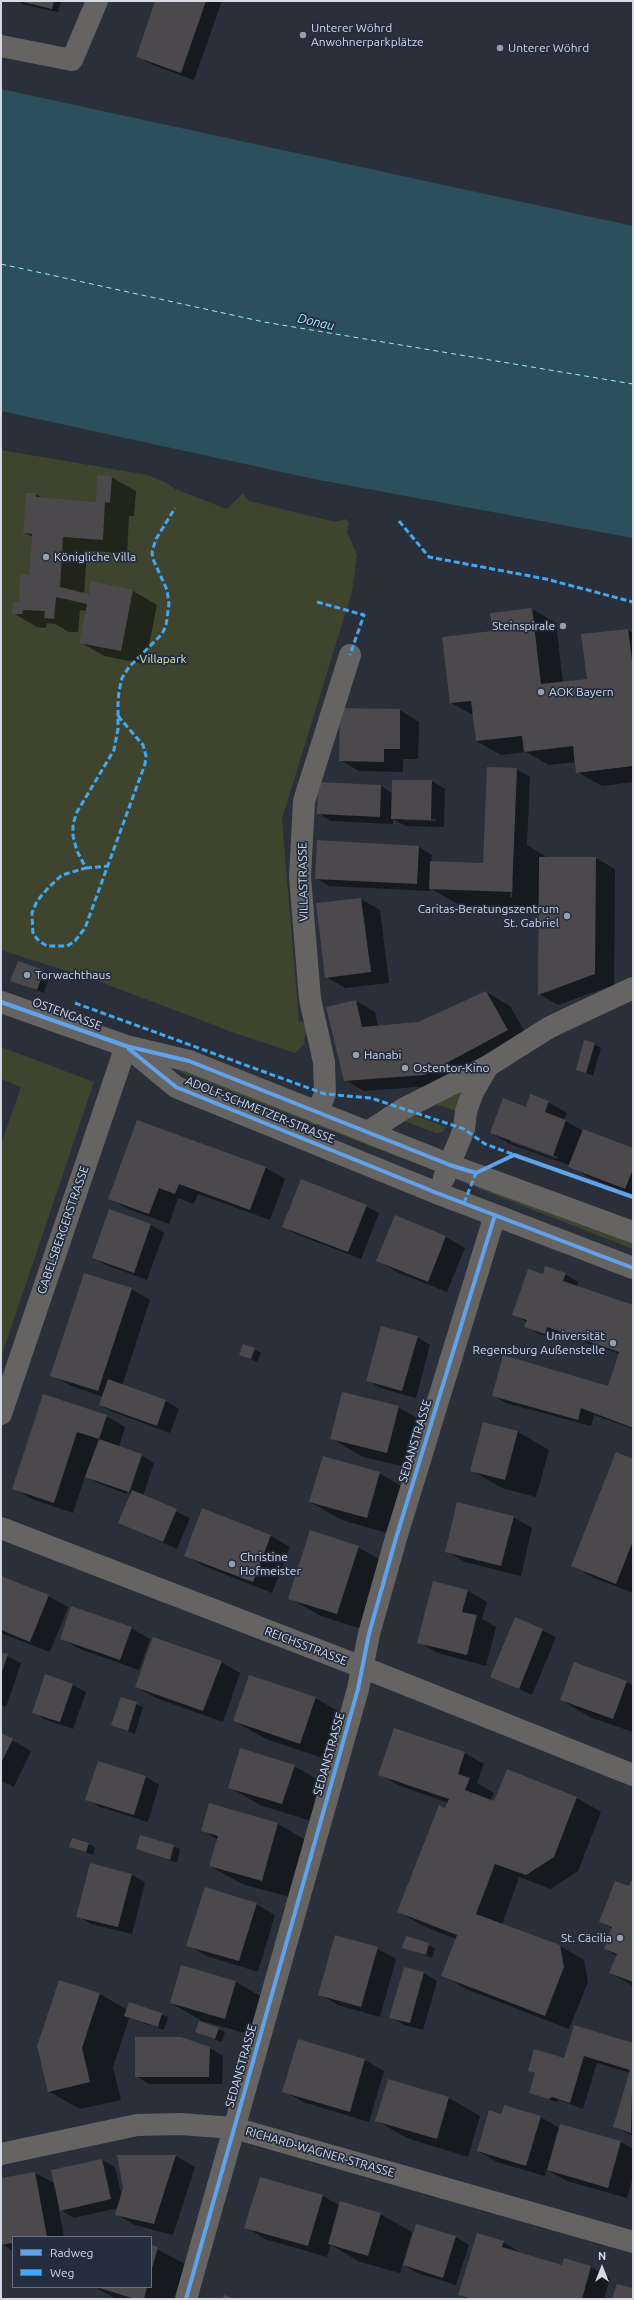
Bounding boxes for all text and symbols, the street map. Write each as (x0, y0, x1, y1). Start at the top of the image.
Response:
place label: Unterer Wöhrd Anwohnerparkplätze (311, 21, 424, 49)
marker: Unterer Wöhrd Anwohnerparkplätze (298, 30, 308, 40)
place label: Unterer Wöhrd (508, 41, 589, 55)
marker: Unterer Wöhrd (495, 43, 505, 53)
water label: Donau (296, 310, 336, 334)
place label: Königliche Villa (54, 550, 136, 564)
marker: Königliche Villa (41, 552, 51, 562)
place label: Steinspirale (492, 619, 555, 633)
marker: Steinspirale (558, 621, 568, 631)
park label: Villapark (139, 652, 187, 666)
place label: AOK Bayern (549, 685, 614, 699)
marker: AOK Bayern (536, 687, 546, 697)
street label: VILLASTRASSE (295, 842, 311, 922)
place label: Caritas-Beratungszentrum St. Gabriel (418, 902, 559, 930)
marker: Caritas-Beratungszentrum St. Gabriel (562, 911, 572, 921)
place label: Torwachthaus (35, 968, 111, 982)
marker: Torwachthaus (22, 970, 32, 980)
street label: OSTENGASSE (30, 995, 104, 1033)
place label: Hanabi (364, 1048, 401, 1062)
marker: Hanabi (351, 1050, 361, 1060)
place label: Ostentor-Kino (413, 1061, 490, 1075)
marker: Ostentor-Kino (400, 1063, 410, 1073)
street label: ADOLF-SCHMETZER-STRASSE (183, 1073, 337, 1147)
street label: GABELSBERGERSTRASSE (34, 1164, 92, 1296)
place label: Universität Regensburg Außenstelle (472, 1329, 605, 1357)
marker: Universität Regensburg Außenstelle (608, 1338, 618, 1348)
street label: SEDANSTRASSE (396, 1398, 434, 1484)
place label: Christine Hofmeister (240, 1550, 301, 1578)
marker: Christine Hofmeister (227, 1559, 237, 1569)
street label: REICHSSTRASSE (263, 1624, 349, 1668)
street label: SEDANSTRASSE (310, 1711, 348, 1797)
place label: St. Cäcilia (561, 1931, 612, 1945)
marker: St. Cäcilia (615, 1933, 625, 1943)
street label: SEDANSTRASSE (222, 2023, 260, 2109)
street label: RICHARD-WAGNER-STRASSE (244, 2124, 396, 2180)
legend (12, 2236, 152, 2288)
text: Radweg (50, 2246, 93, 2259)
north arrow (582, 2248, 622, 2288)
text: N (598, 2250, 606, 2262)
text: Weg (50, 2266, 74, 2279)

